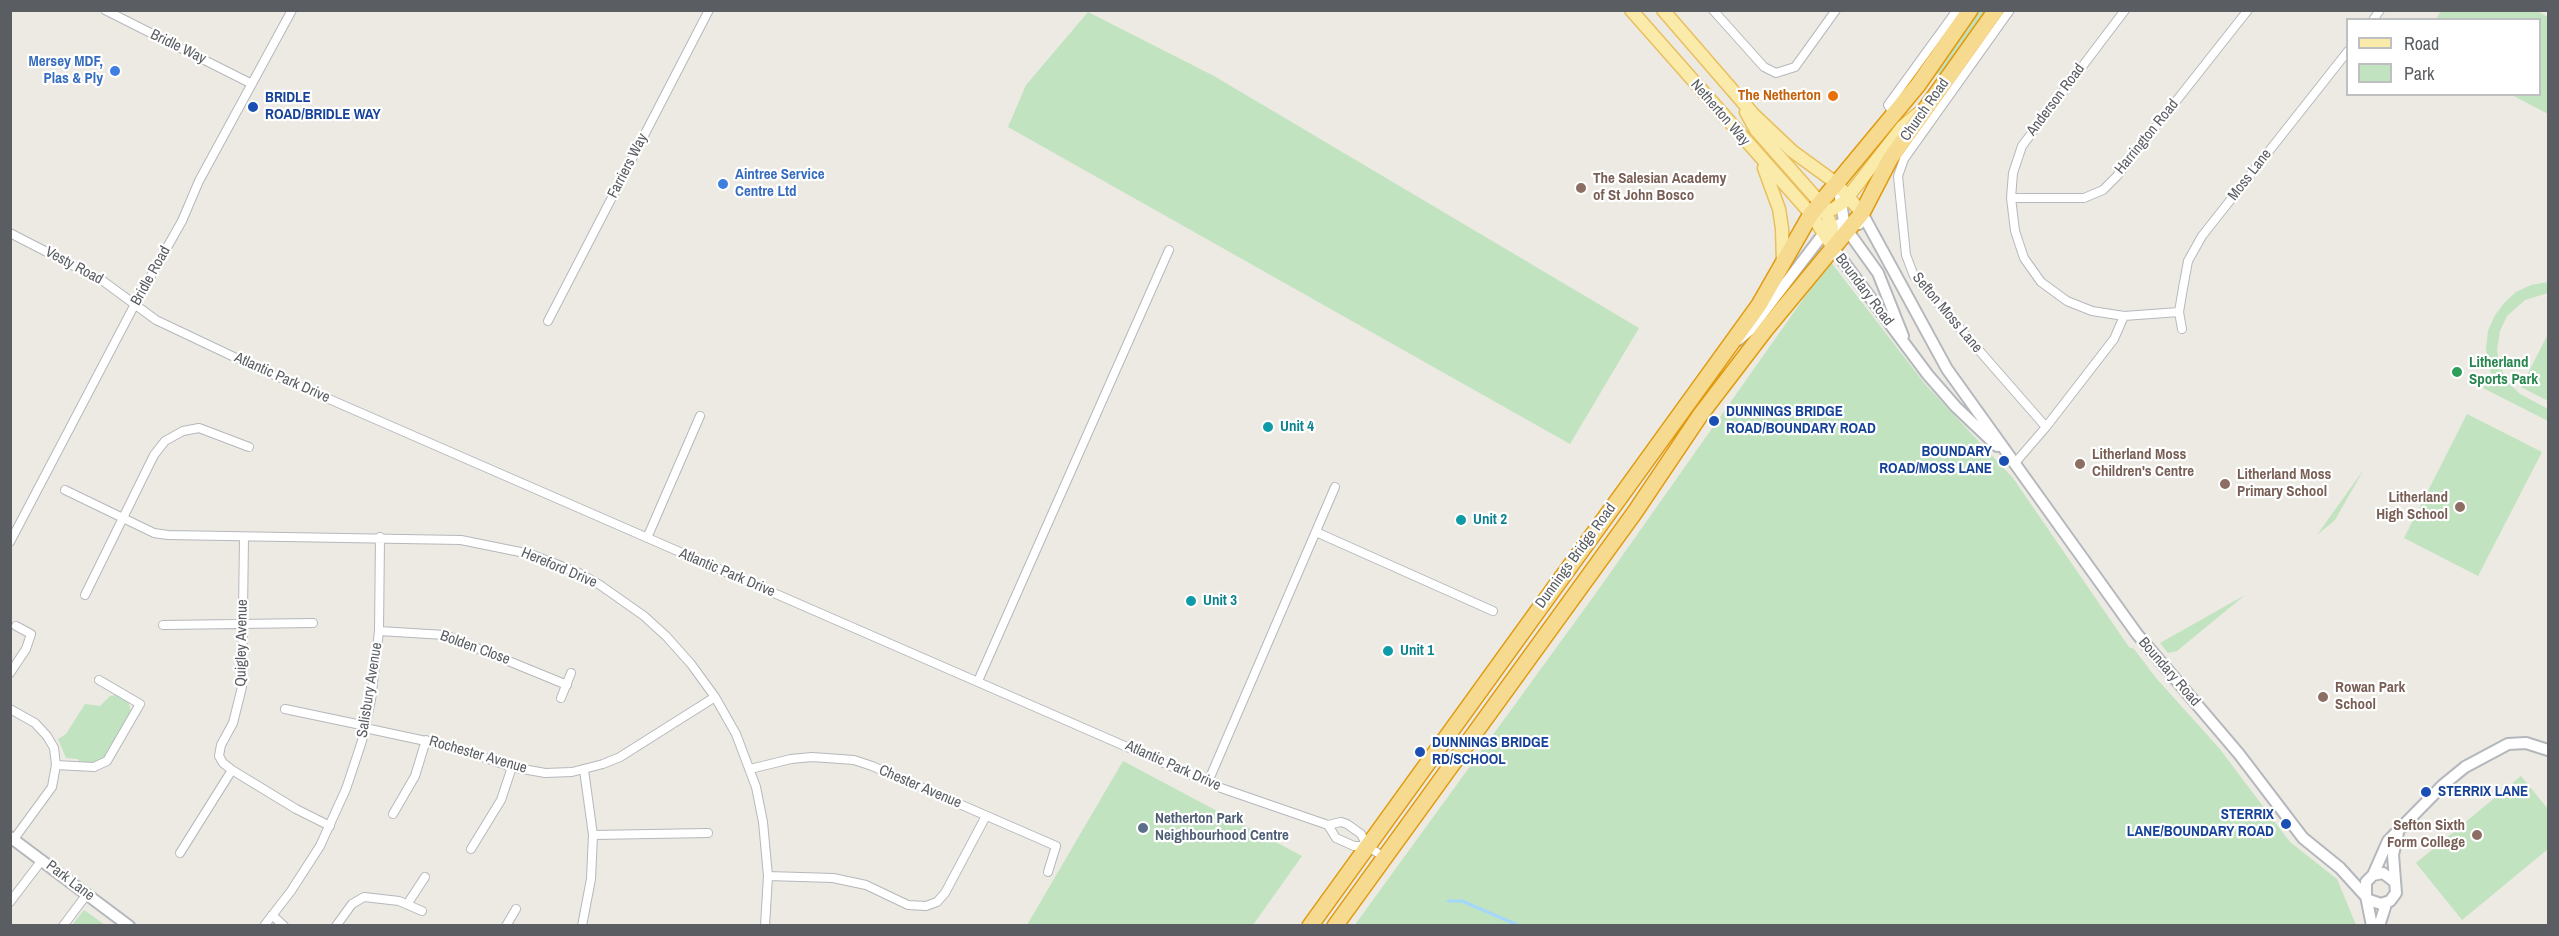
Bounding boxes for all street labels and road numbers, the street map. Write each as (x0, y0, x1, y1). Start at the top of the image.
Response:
street label: Bridle Way (147, 26, 209, 68)
street label: Anderson Road (2023, 60, 2089, 140)
street label: Church Road (1897, 75, 1953, 145)
street label: Netherton Way (1686, 76, 1754, 150)
street label: Harrington Road (2111, 96, 2183, 178)
street label: Farriers Way (604, 131, 652, 201)
street label: Moss Lane (2224, 146, 2276, 204)
street label: Vesty Road (42, 243, 106, 289)
street label: Bridle Road (127, 243, 175, 309)
street label: Boundary Road (1831, 250, 1897, 330)
street label: Sefton Moss Lane (1908, 269, 1986, 357)
street label: Atlantic Park Drive (232, 349, 332, 407)
street label: Dunnings Bridge Road (1532, 500, 1620, 612)
street label: Hereford Drive (518, 544, 600, 592)
street label: Atlantic Park Drive (676, 545, 778, 601)
street label: Quigley Avenue (232, 599, 252, 687)
street label: Bolden Close (438, 627, 512, 669)
street label: Boundary Road (2134, 634, 2204, 710)
street label: Salisbury Avenue (354, 641, 386, 739)
street label: Rochester Avenue (427, 732, 529, 778)
street label: Atlantic Park Drive (1123, 737, 1223, 795)
street label: Chester Avenue (876, 762, 964, 812)
street label: Park Lane (42, 857, 98, 905)

